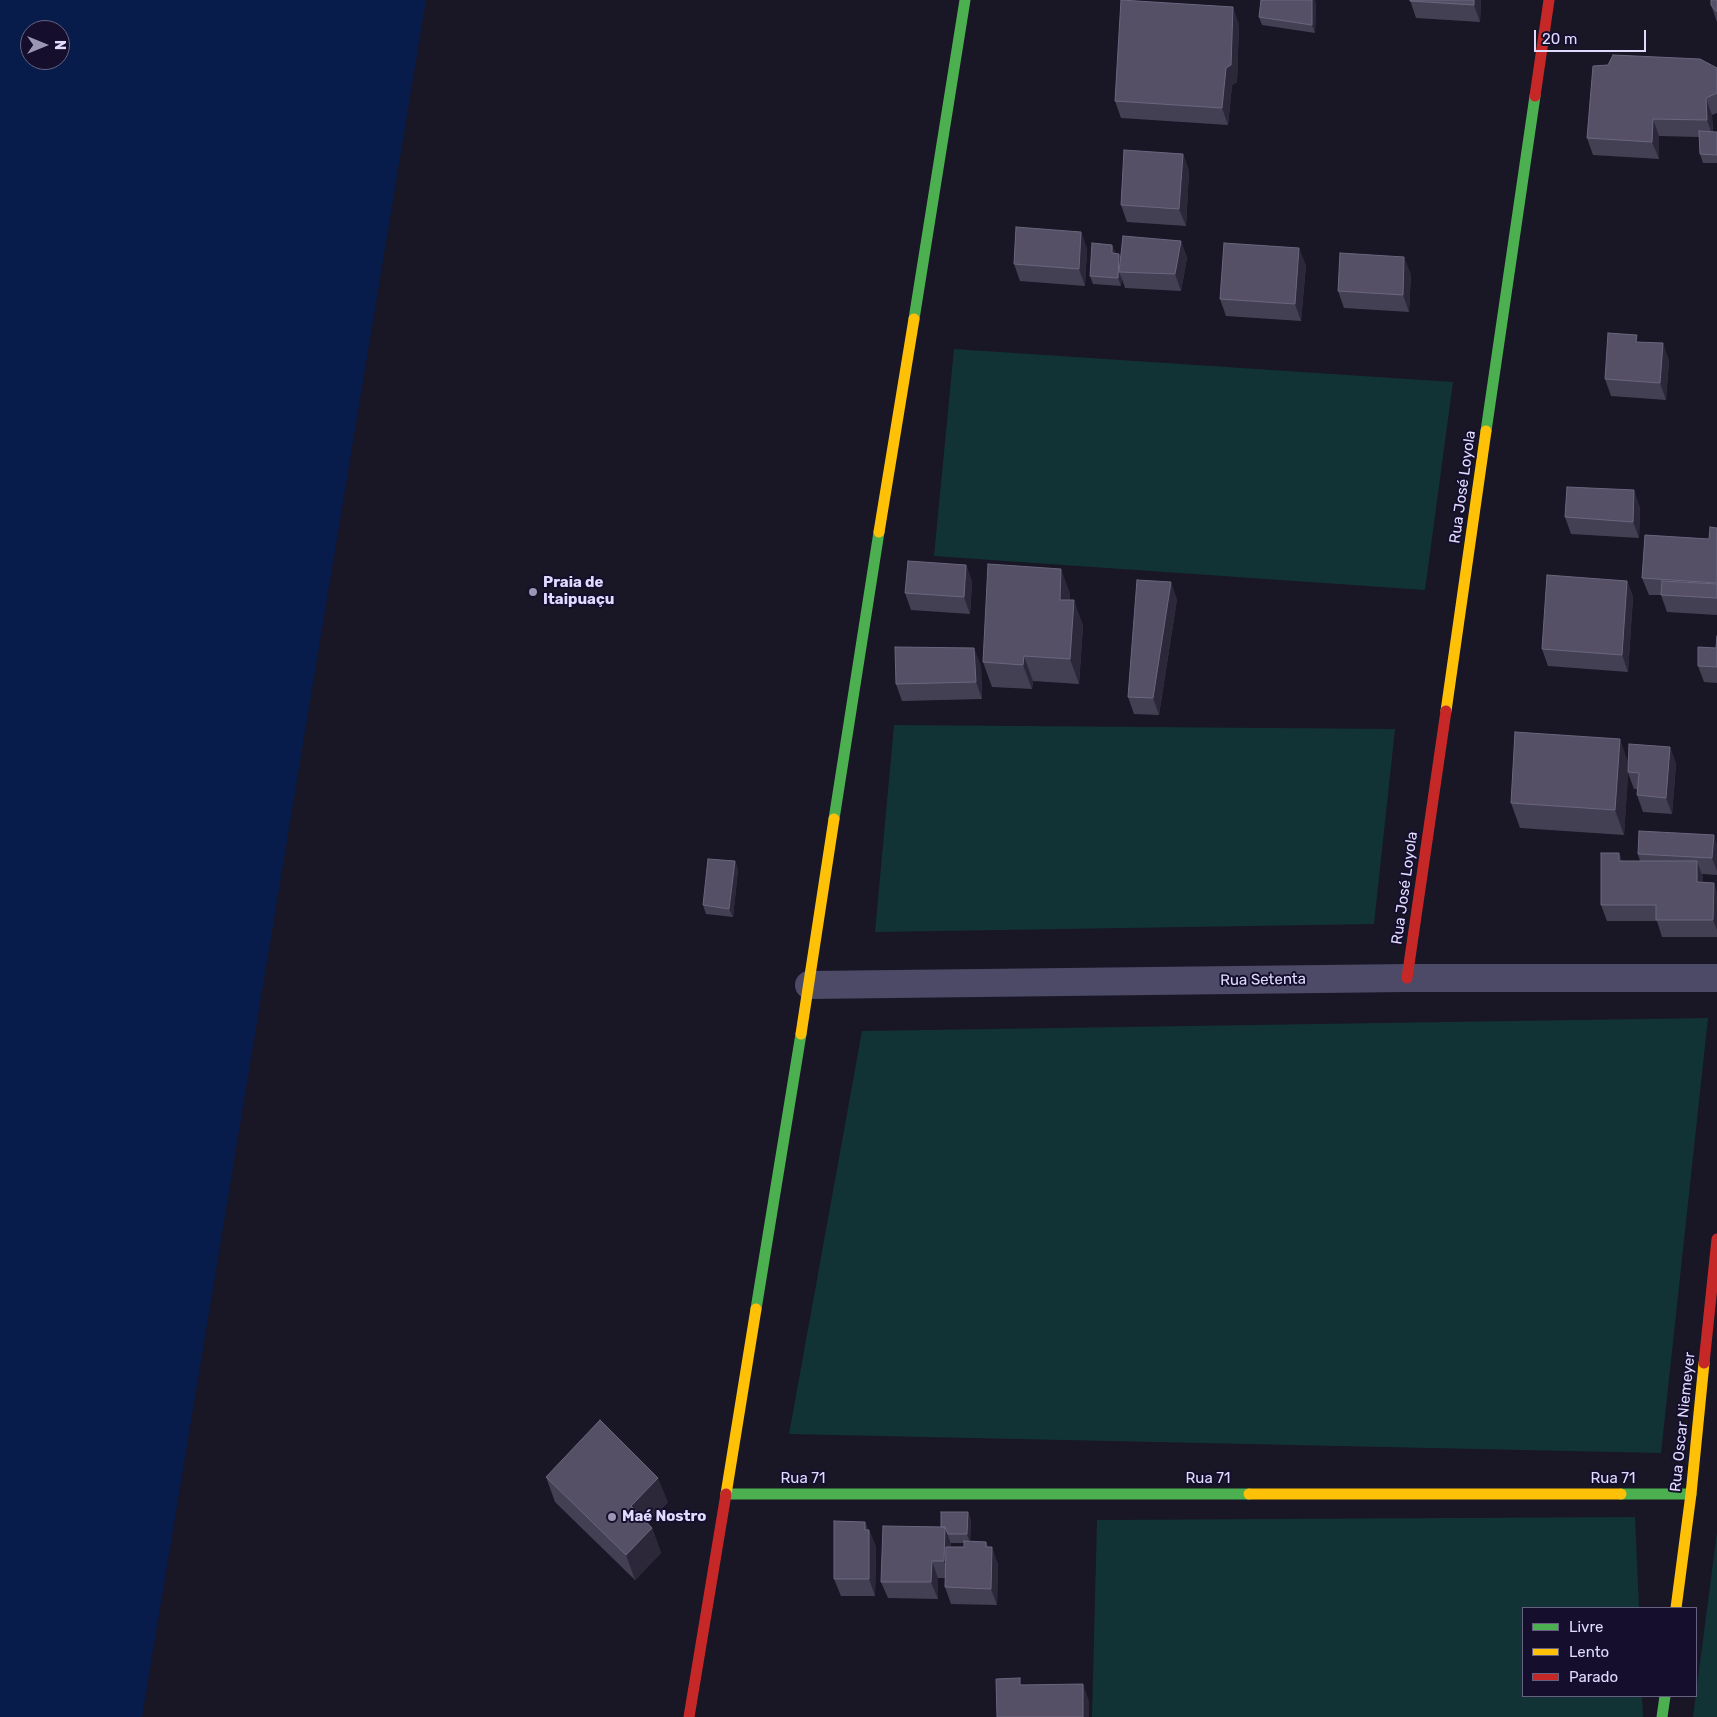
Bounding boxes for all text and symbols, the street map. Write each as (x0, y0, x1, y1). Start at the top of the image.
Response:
north arrow (20, 20, 70, 70)
scale bar (1537, 20, 1650, 52)
text: 20 m (1542, 30, 1577, 48)
text: N (51, 40, 68, 50)
street label: Rua José Loyola (1446, 429, 1480, 545)
place label: Praia de Itaipuaçu (543, 574, 614, 609)
marker: Praia de Itaipuaçu (527, 586, 539, 598)
street label: Rua José Loyola (1388, 830, 1422, 946)
street label: Rua Setenta (1220, 970, 1306, 990)
street label: Rua Oscar Niemeyer (1667, 1351, 1699, 1493)
street label: Rua 71 (781, 1470, 825, 1488)
street label: Rua 71 (1186, 1470, 1230, 1488)
street label: Rua 71 (1591, 1470, 1635, 1488)
place label: Maé Nostro (622, 1508, 706, 1526)
marker: Maé Nostro (606, 1511, 618, 1523)
legend (1522, 1607, 1697, 1697)
text: Livre (1569, 1618, 1603, 1636)
text: Lento (1569, 1643, 1609, 1661)
text: Parado (1569, 1668, 1618, 1686)

